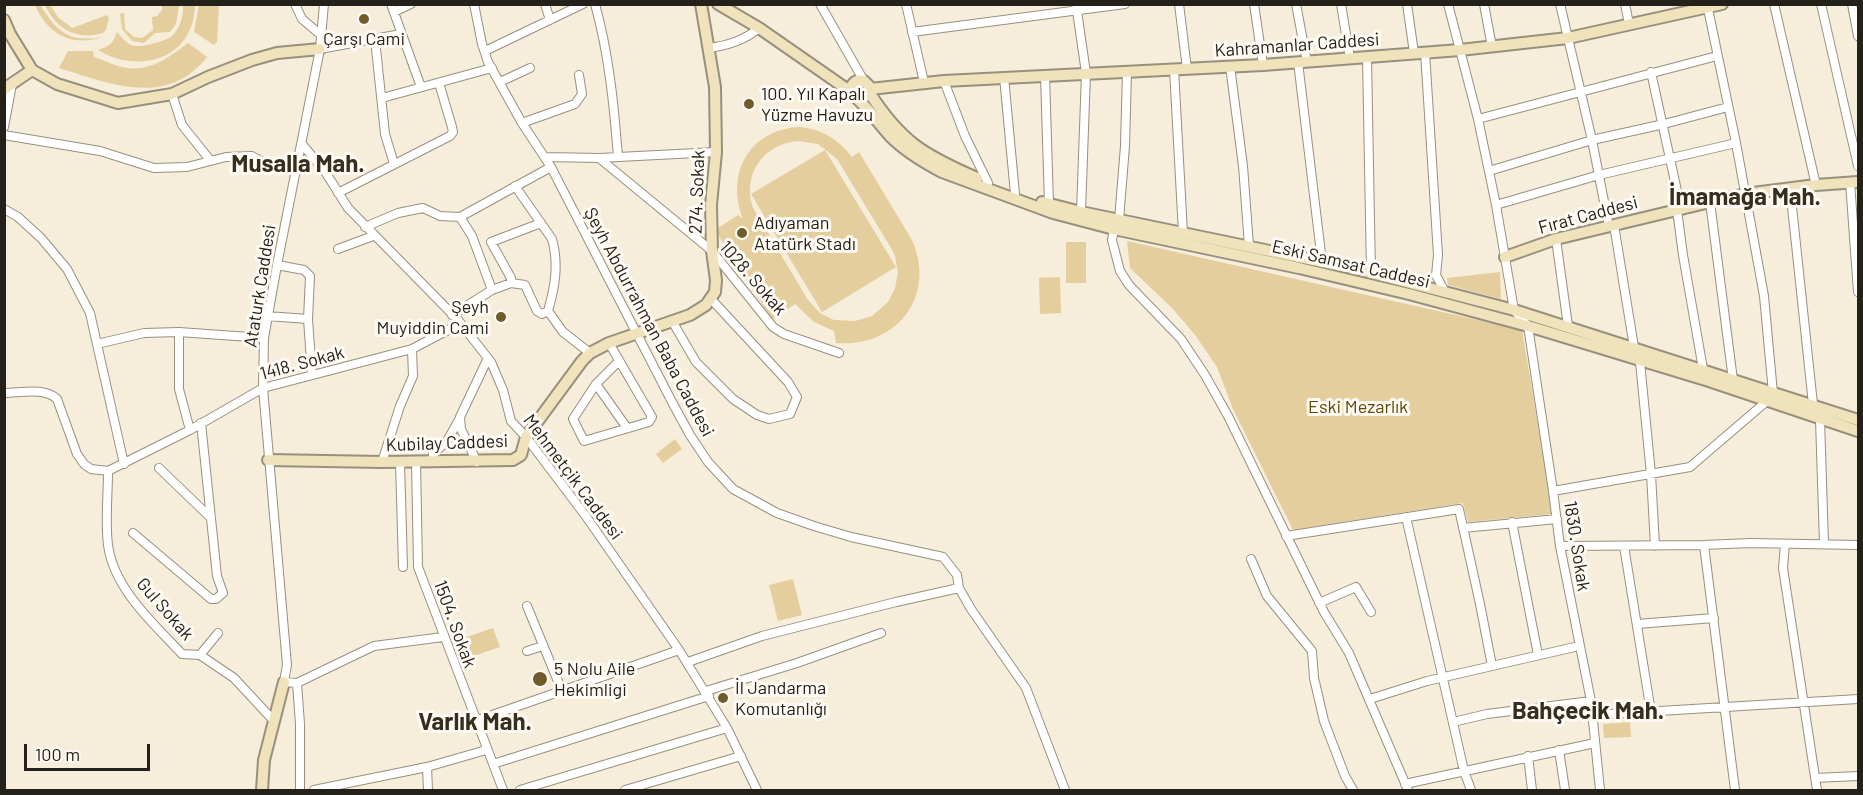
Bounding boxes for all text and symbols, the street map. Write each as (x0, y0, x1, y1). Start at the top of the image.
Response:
marker: Çarşı Cami (357, 12, 371, 26)
place label: Çarşı Cami (323, 28, 405, 50)
street label: Kahramanlar Caddesi (1214, 28, 1380, 62)
place label: 100. Yıl Kapalı Yüzme Havuzu (761, 83, 873, 125)
marker: 100. Yıl Kapalı Yüzme Havuzu (742, 97, 756, 111)
district label: Musalla Mah. (231, 150, 365, 178)
street label: 274. Sokak (685, 150, 709, 234)
district label: İmamağa Mah. (1669, 183, 1821, 211)
street label: Fırat Caddesi (1536, 191, 1640, 239)
street label: Şeyh Abdurrahman Baba Caddesi (579, 204, 719, 440)
place label: Adıyaman Atatürk Stadı (754, 212, 856, 254)
street label: Ataturk Caddesi (240, 223, 280, 349)
marker: Adıyaman Atatürk Stadı (735, 226, 749, 240)
street label: Eski Samsat Caddesi (1270, 235, 1432, 293)
street label: 1028. Sokak (715, 236, 791, 320)
place label: Şeyh Muyiddin Cami (377, 296, 489, 338)
marker: Şeyh Muyiddin Cami (494, 310, 508, 324)
street label: 1418. Sokak (258, 341, 346, 385)
park label: Eski Mezarlık (1308, 396, 1408, 418)
street label: Mehmetçik Caddesi (519, 410, 627, 544)
street label: Kubilay Caddesi (385, 430, 509, 456)
street label: 1830. Sokak (1559, 499, 1595, 593)
street label: Gul Sokak (132, 573, 198, 645)
street label: 1504. Sokak (429, 577, 481, 671)
place label: 5 Nolu Aile Hekimligi (554, 658, 635, 700)
marker: 5 Nolu Aile Hekimligi (531, 670, 549, 688)
place label: İl Jandarma Komutanlığı (735, 677, 827, 720)
marker: İl Jandarma Komutanlığı (716, 691, 730, 705)
district label: Bahçecik Mah. (1512, 697, 1664, 725)
district label: Varlık Mah. (418, 708, 532, 736)
scale bar (27, 732, 153, 770)
text: 100 m (35, 743, 80, 765)

